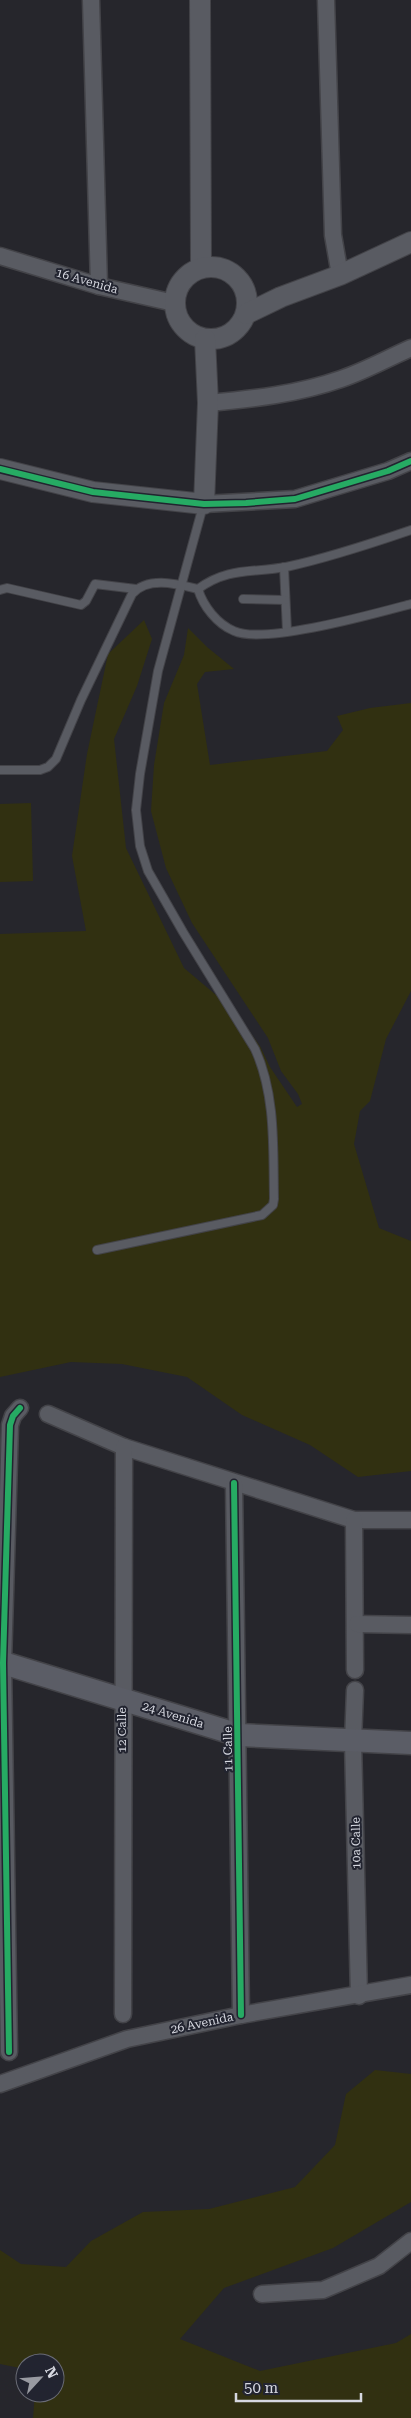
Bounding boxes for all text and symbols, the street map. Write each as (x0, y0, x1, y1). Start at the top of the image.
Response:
street label: 16 Avenida (55, 266, 120, 297)
street label: 24 Avenida (141, 1699, 206, 1731)
street label: 12 Calle (115, 1707, 129, 1753)
street label: 11 Calle (221, 1726, 235, 1772)
street label: 10a Calle (349, 1816, 363, 1869)
street label: 26 Avenida (169, 2009, 235, 2036)
north arrow (15, 2353, 65, 2403)
text: N (42, 2364, 61, 2381)
scale bar (236, 2370, 361, 2402)
text: 50 m (244, 2379, 279, 2397)

